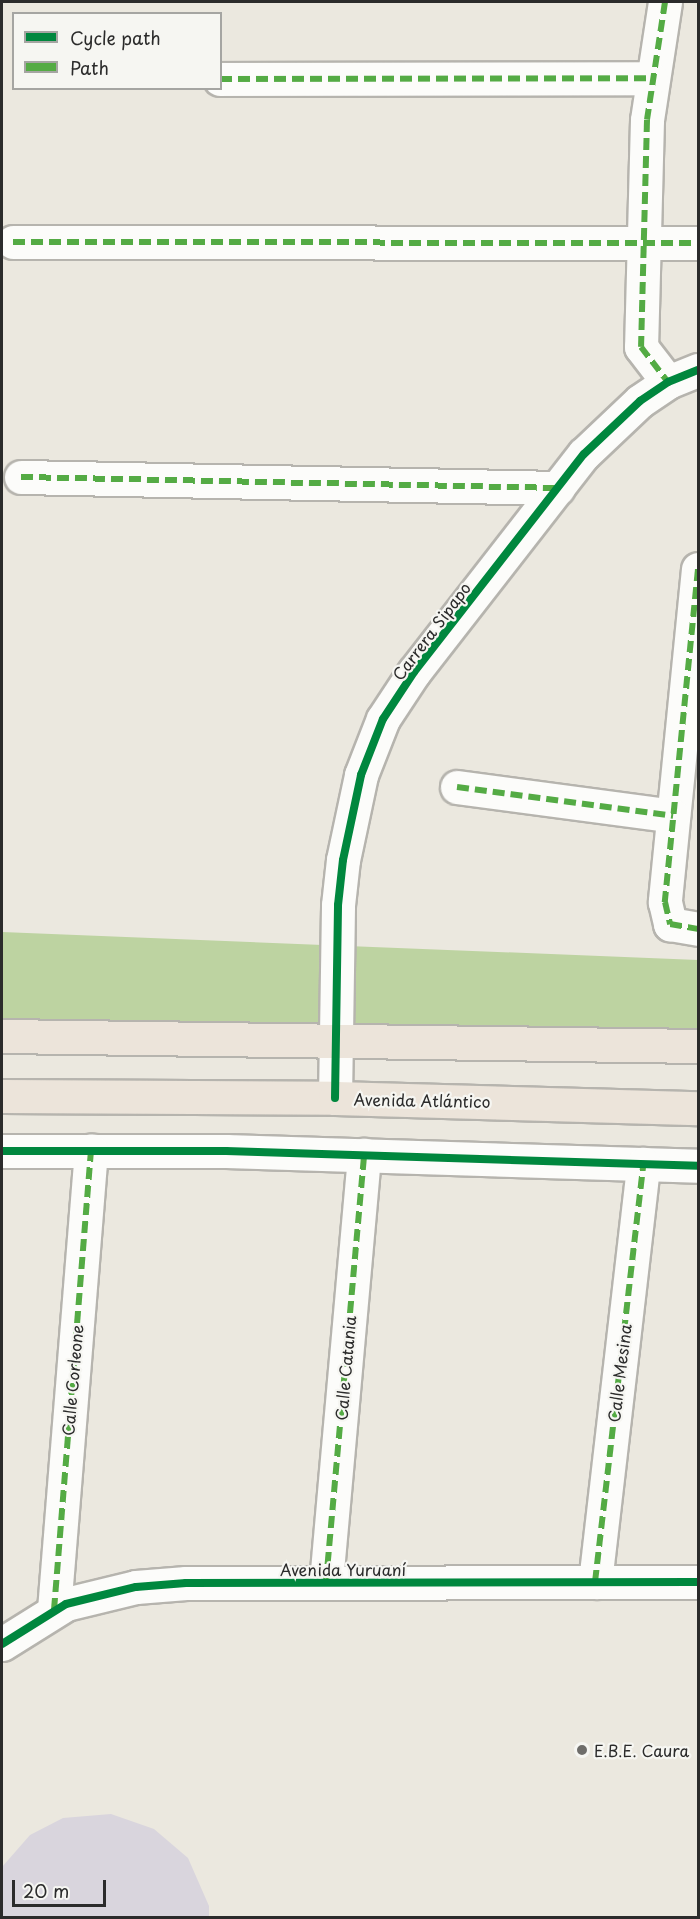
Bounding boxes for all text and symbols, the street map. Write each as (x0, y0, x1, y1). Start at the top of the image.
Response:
legend (12, 12, 222, 90)
text: Cycle path (70, 24, 161, 51)
text: Path (70, 54, 109, 81)
street label: Carrera Sipapo (388, 578, 474, 684)
street label: Avenida Atlántico (353, 1089, 491, 1111)
street label: Calle Catania (331, 1314, 359, 1422)
street label: Calle Corleone (58, 1323, 86, 1437)
street label: Calle Mesina (603, 1323, 635, 1423)
street label: Avenida Yuruaní (280, 1559, 406, 1579)
place label: E.B.E. Caura (594, 1740, 690, 1760)
marker: E.B.E. Caura (575, 1743, 589, 1757)
scale bar (15, 1868, 110, 1906)
text: 20 m (23, 1877, 69, 1904)

